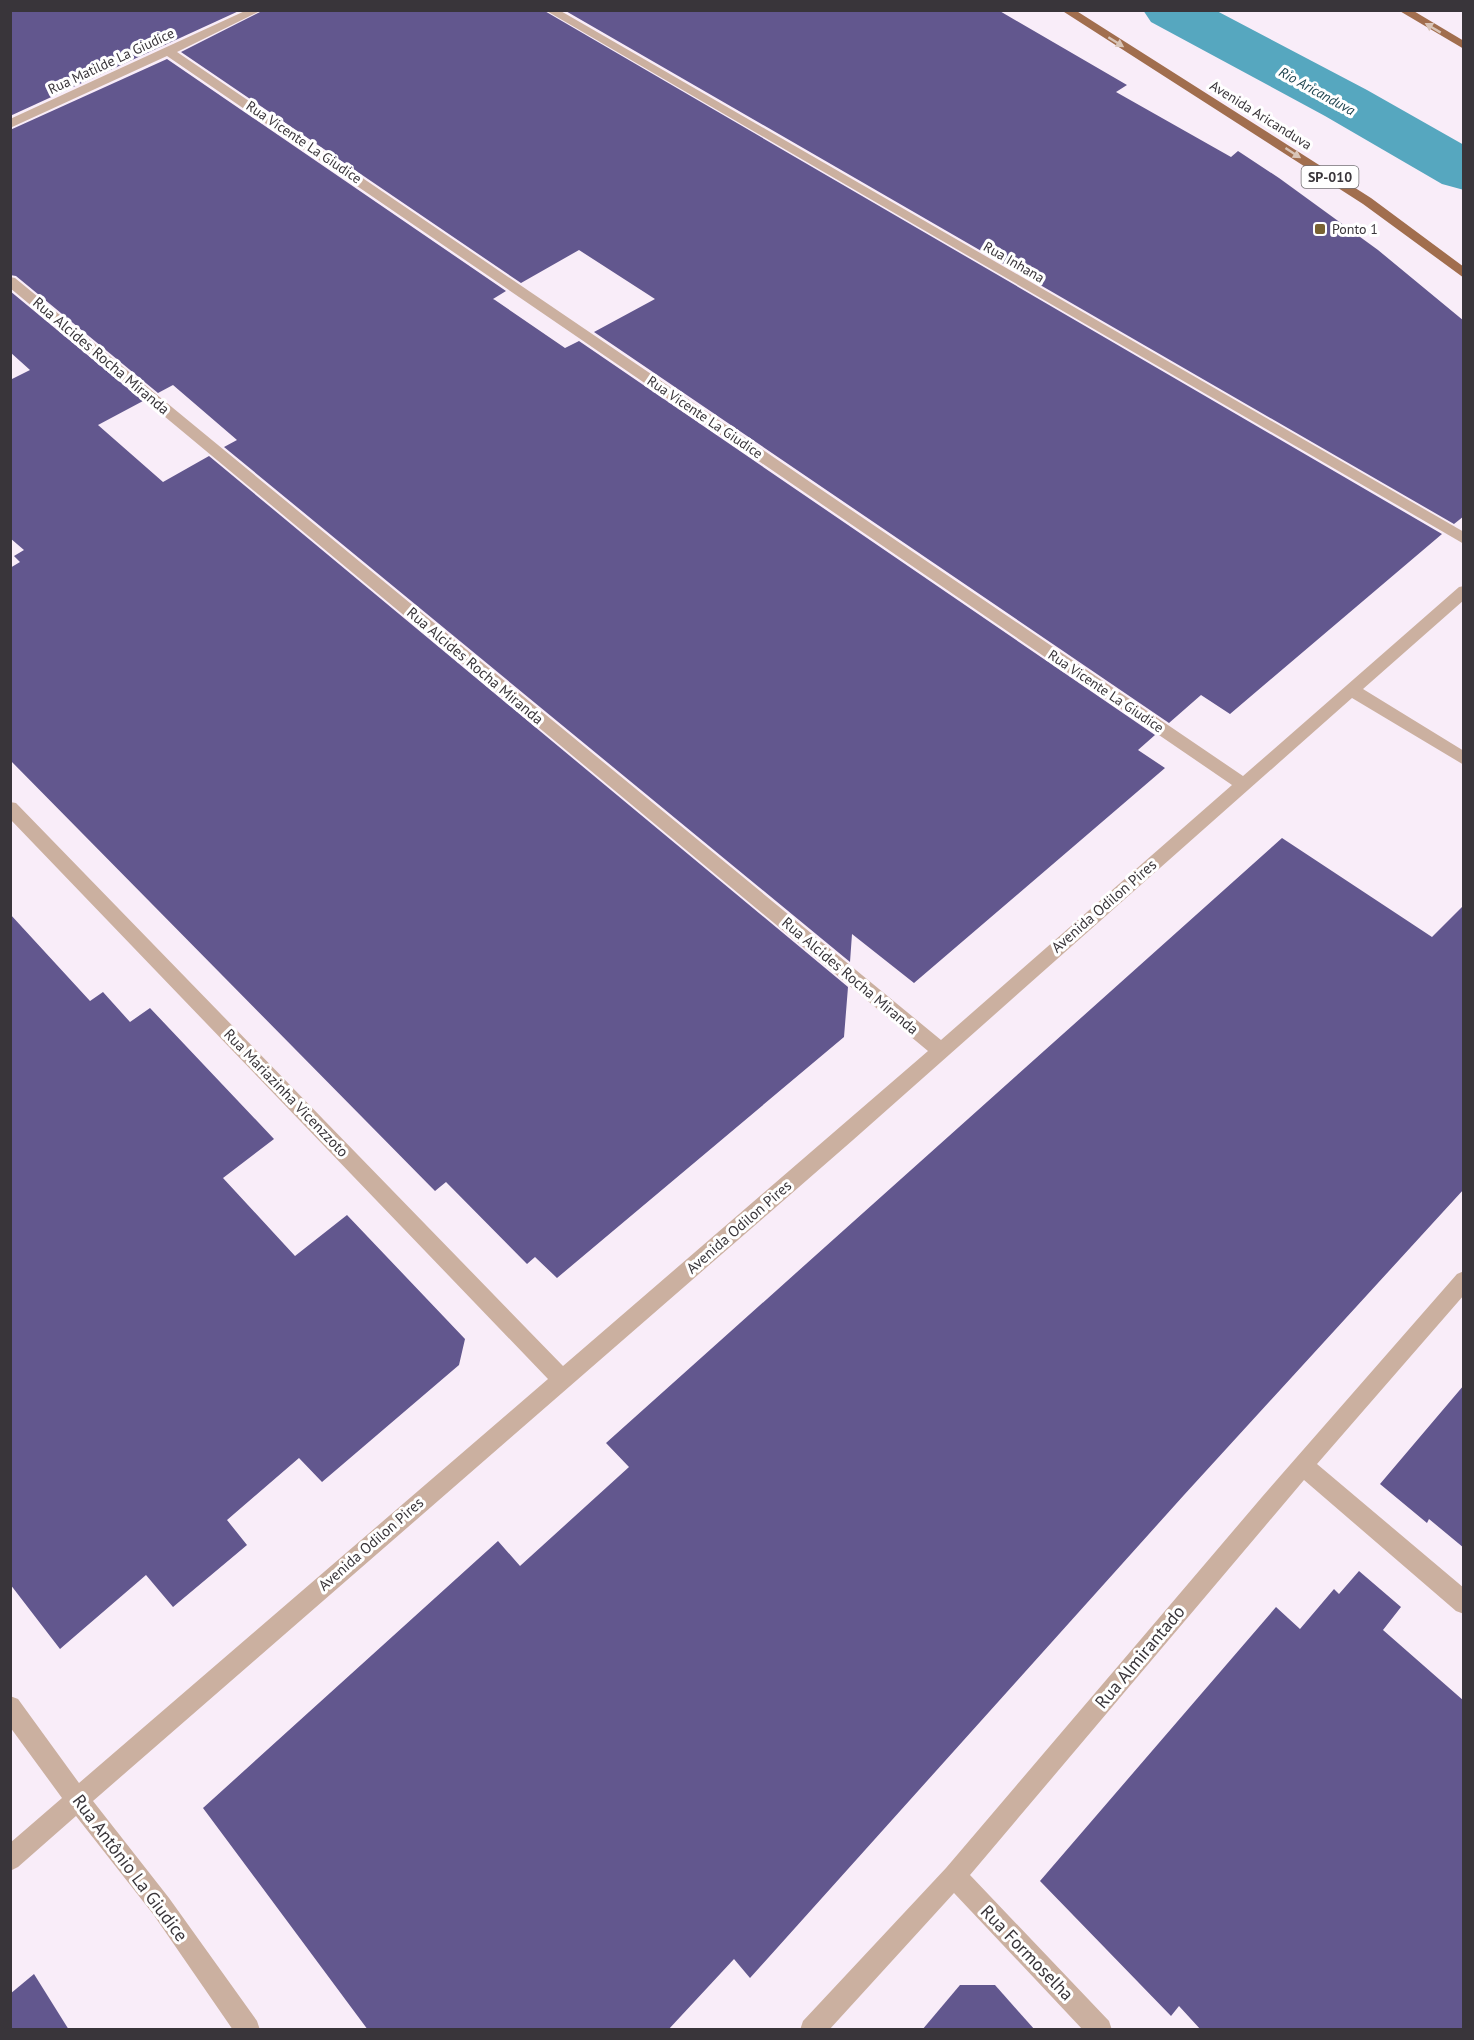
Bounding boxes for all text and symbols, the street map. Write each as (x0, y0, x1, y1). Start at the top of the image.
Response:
one-way arrow (1425, 23, 1441, 34)
street label: Rua Matilde La Giudice (45, 24, 177, 98)
one-way arrow (1108, 36, 1124, 47)
water label: Rio Aricanduva (1276, 63, 1358, 119)
street label: Avenida Aricanduva (1207, 76, 1315, 154)
street label: Rua Vicente La Giudice (243, 97, 365, 187)
one-way arrow (1285, 148, 1302, 159)
road number: SP-010 (1302, 166, 1358, 188)
place label: Ponto 1 (1332, 220, 1378, 238)
marker: Ponto 1 (1313, 222, 1327, 236)
street label: Rua Inhana (980, 237, 1048, 287)
street label: Rua Alcides Rocha Miranda (29, 293, 174, 418)
street label: Rua Vicente La Giudice (644, 372, 766, 462)
street label: Rua Alcides Rocha Miranda (403, 603, 548, 728)
street label: Rua Vicente La Giudice (1045, 646, 1167, 736)
street label: Avenida Odilon Pires (1047, 855, 1160, 956)
street label: Rua Alcides Rocha Miranda (778, 913, 923, 1038)
street label: Rua Mariazinha Vicenzzoto (220, 1024, 353, 1161)
street label: Avenida Odilon Pires (682, 1176, 795, 1277)
street label: Avenida Odilon Pires (314, 1493, 427, 1594)
street label: Rua Almirantado (1090, 1600, 1190, 1713)
street label: Rua Antônio La Giudice (68, 1790, 193, 1946)
street label: Rua Formoselha (976, 1900, 1079, 2005)

